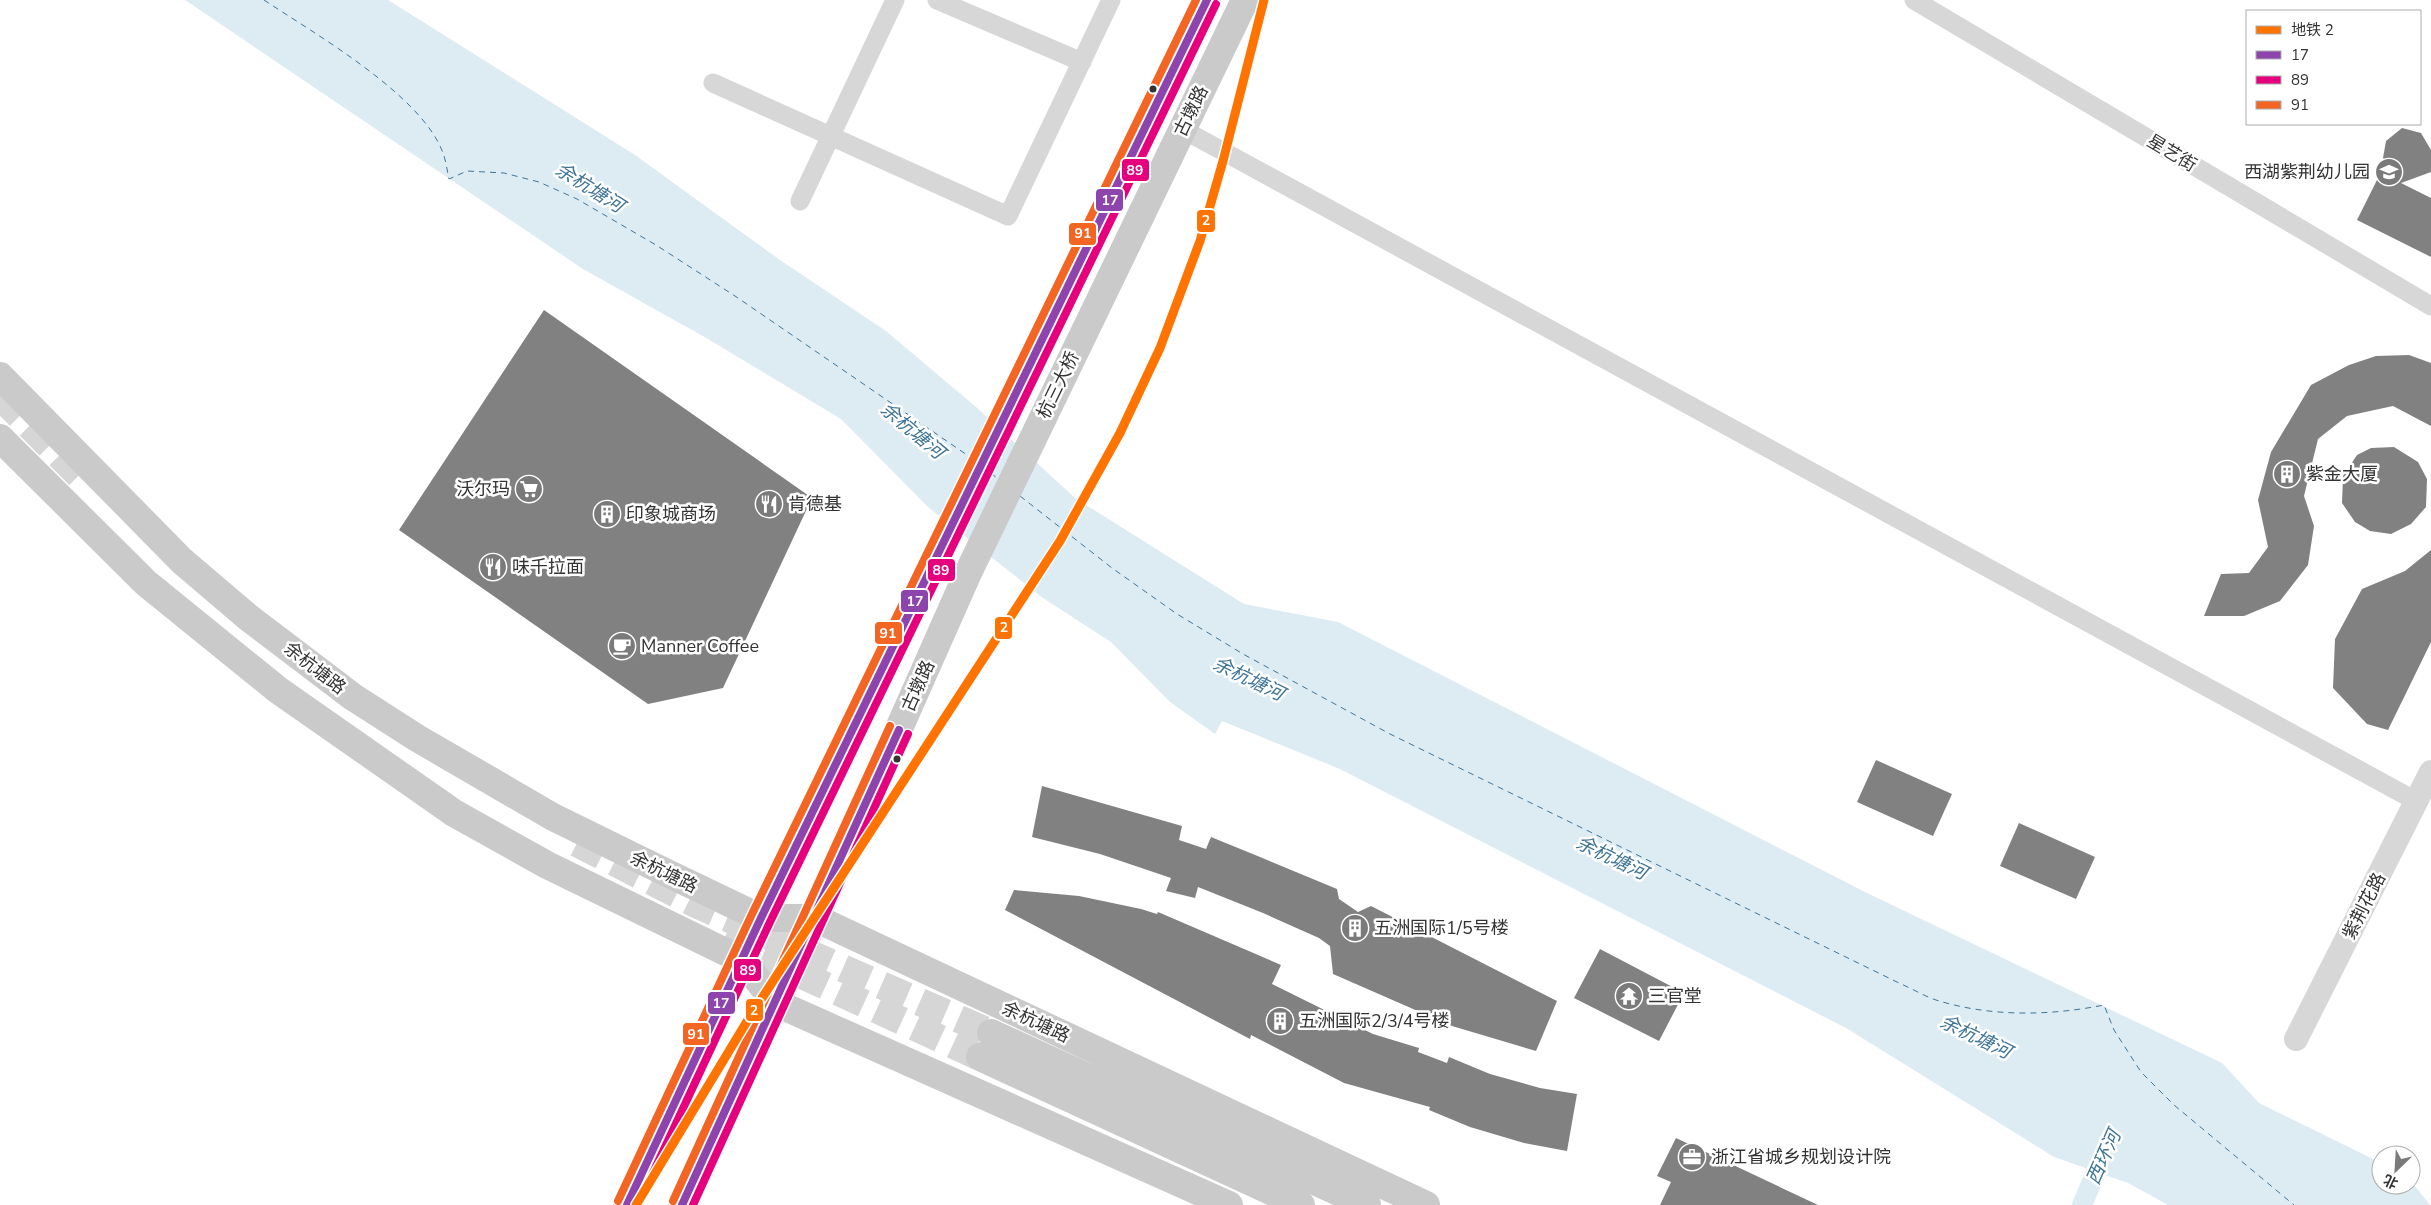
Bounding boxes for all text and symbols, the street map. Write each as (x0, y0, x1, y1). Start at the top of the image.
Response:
legend (2246, 10, 2421, 125)
text: 地铁 2 (2291, 20, 2334, 40)
text: 17 (2291, 45, 2309, 65)
text: 89 (2291, 70, 2309, 90)
street label: 古墩路 (1168, 81, 1214, 141)
unlabelled marker (1148, 84, 1158, 94)
text: 91 (2291, 95, 2309, 115)
street label: 星艺街 (2143, 129, 2201, 177)
water label: 余杭塘河 (550, 157, 632, 221)
school or university icon: 西湖紫荆幼儿园 (2374, 157, 2404, 187)
line badge: 89 (1121, 158, 1150, 182)
place label: 西湖紫荆幼儿园 (2244, 160, 2370, 184)
text: 89 (1127, 161, 1143, 180)
line badge: 17 (1095, 188, 1124, 212)
text: 17 (1102, 191, 1118, 210)
line badge: 2 (1196, 209, 1216, 233)
text: 2 (1202, 211, 1210, 230)
line badge: 91 (1068, 222, 1097, 246)
text: 91 (1075, 224, 1091, 243)
street label: 杭三大桥 (1031, 347, 1085, 423)
water label: 余杭塘河 (875, 396, 953, 468)
building icon: 紫金大厦 (2272, 459, 2302, 489)
place label: 紫金大厦 (2306, 462, 2378, 486)
supermarket icon: 沃尔玛 (514, 474, 544, 504)
place label: 沃尔玛 (456, 477, 510, 501)
restaurant icon: 肯德基 (754, 489, 784, 519)
place label: 肯德基 (788, 492, 842, 516)
building icon: 印象城商场 (592, 499, 622, 529)
place label: 印象城商场 (626, 502, 716, 526)
restaurant icon: 味千拉面 (478, 552, 508, 582)
place label: 味千拉面 (512, 555, 584, 579)
line badge: 89 (927, 558, 956, 582)
text: 89 (933, 561, 949, 580)
line badge: 17 (900, 589, 929, 613)
text: 17 (907, 592, 923, 611)
line badge: 2 (994, 616, 1013, 640)
text: 2 (1000, 618, 1008, 637)
line badge: 91 (874, 621, 903, 645)
text: 91 (880, 624, 896, 643)
cafe icon: Manner Coffee (607, 631, 637, 661)
place label: Manner Coffee (641, 634, 759, 658)
street label: 余杭塘路 (279, 636, 351, 700)
water label: 余杭塘河 (1209, 651, 1292, 709)
street label: 古墩路 (896, 656, 940, 716)
unlabelled marker (892, 754, 902, 764)
water label: 余杭塘河 (1572, 830, 1655, 888)
street label: 余杭塘路 (626, 845, 702, 899)
street label: 紫荆花路 (2337, 868, 2391, 944)
building icon: 五洲国际1/5号楼 (1340, 913, 1370, 943)
place label: 五洲国际1/5号楼 (1374, 916, 1509, 940)
line badge: 89 (733, 958, 762, 982)
text: 89 (740, 961, 756, 980)
temple icon: 三官堂 (1614, 981, 1644, 1011)
place label: 三官堂 (1648, 984, 1702, 1008)
line badge: 17 (707, 991, 736, 1015)
text: 17 (713, 994, 729, 1013)
street label: 余杭塘路 (998, 996, 1074, 1048)
line badge: 2 (745, 998, 764, 1022)
text: 2 (750, 1001, 758, 1020)
building icon: 五洲国际2/3/4号楼 (1265, 1006, 1295, 1036)
place label: 五洲国际2/3/4号楼 (1299, 1009, 1450, 1033)
water label: 余杭塘河 (1936, 1009, 2019, 1067)
line badge: 91 (682, 1022, 710, 1046)
text: 91 (688, 1025, 704, 1044)
water label: 西环河 (2080, 1122, 2129, 1189)
office icon: 浙江省城乡规划设计院 (1677, 1142, 1707, 1172)
place label: 浙江省城乡规划设计院 (1711, 1145, 1891, 1169)
north arrow (2371, 1145, 2421, 1195)
text: 北 (2380, 1170, 2401, 1193)

